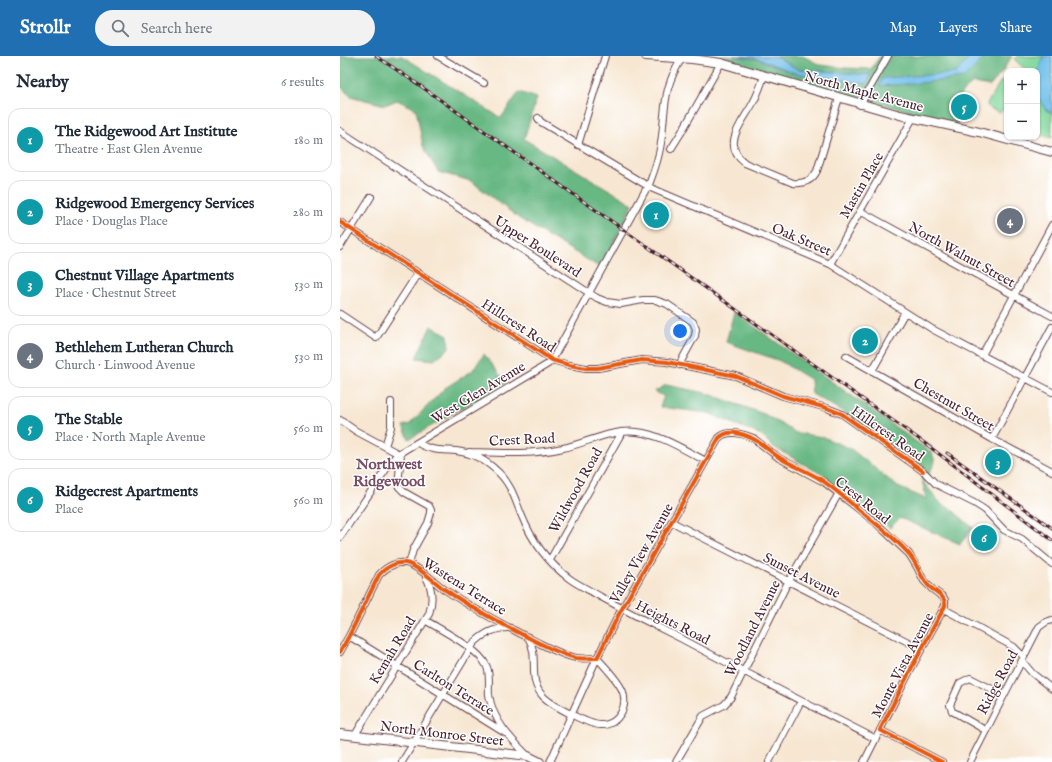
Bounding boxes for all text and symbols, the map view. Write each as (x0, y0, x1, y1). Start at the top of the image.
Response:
search box (95, 10, 375, 46)
text: Strollr (20, 16, 71, 40)
icon: search (109, 17, 131, 39)
text: Search here (141, 19, 212, 38)
text: Map (890, 19, 917, 37)
text: Layers (939, 19, 978, 37)
text: Share (1000, 19, 1032, 37)
street label: North Maple Avenue (802, 67, 926, 117)
map controls (1004, 68, 1040, 140)
button: + (1004, 68, 1040, 104)
text: Nearby (16, 72, 69, 93)
text: 6 results (281, 74, 324, 91)
pin: 5 (951, 92, 977, 122)
button: − (1004, 104, 1040, 140)
text: The Ridgewood Art Institute (55, 122, 237, 141)
text: 1 (28, 132, 32, 149)
text: 180 m (294, 132, 323, 149)
text: Theatre · East Glen Avenue (55, 141, 203, 158)
street label: Mastin Place (836, 149, 888, 222)
text: Ridgewood Emergency Services (55, 194, 254, 213)
pin: 1 (643, 200, 669, 230)
text: 2 (27, 204, 33, 221)
text: 280 m (293, 204, 323, 221)
pin: 4 (997, 206, 1023, 236)
street label: Upper Boulevard (490, 212, 585, 282)
text: Place · Douglas Place (55, 213, 168, 230)
street label: North Walnut Street (905, 218, 1018, 292)
street label: Oak Street (769, 219, 834, 261)
text: Chestnut Village Apartments (55, 266, 234, 285)
text: 3 (28, 276, 32, 293)
text: 530 m (294, 276, 323, 293)
text: Place · Chestnut Street (55, 285, 176, 302)
street label: Hillcrest Road (478, 295, 560, 357)
your location (670, 321, 690, 341)
pin: 2 (852, 326, 878, 356)
text: Bethlehem Lutheran Church (55, 338, 234, 357)
text: 4 (27, 348, 33, 365)
text: 530 m (294, 348, 323, 365)
text: Church · Linwood Avenue (55, 357, 195, 374)
street label: West Glen Avenue (428, 357, 529, 428)
street label: Chestnut Street (910, 374, 997, 435)
street label: Hillcrest Road (847, 402, 928, 466)
text: The Stable (55, 410, 122, 429)
text: 5 (28, 420, 32, 437)
text: 560 m (294, 420, 323, 437)
text: Place · North Maple Avenue (55, 429, 205, 446)
street label: Crest Road (489, 429, 556, 451)
street label: Wildwood Road (545, 444, 607, 536)
pin: 3 (985, 447, 1011, 477)
district label: Northwest Ridgewood (353, 455, 426, 491)
street label: Crest Road (831, 473, 894, 529)
text: Ridgecrest Apartments (55, 482, 198, 501)
text: 6 (27, 492, 33, 509)
text: 560 m (294, 492, 323, 509)
street label: Valley View Avenue (605, 500, 678, 608)
text: Place (55, 501, 83, 518)
pin: 6 (971, 523, 997, 553)
street label: Sunset Avenue (760, 549, 844, 603)
street label: Wastena Terrace (419, 554, 510, 620)
street label: Woodland Avenue (721, 577, 785, 680)
street label: Heights Road (632, 596, 713, 650)
street label: Monte Vista Avenue (868, 609, 938, 721)
street label: Kemah Road (366, 613, 420, 688)
street label: Ridge Road (973, 647, 1023, 718)
street label: Carlton Terrace (410, 656, 498, 720)
street label: North Monroe Street (379, 717, 505, 751)

